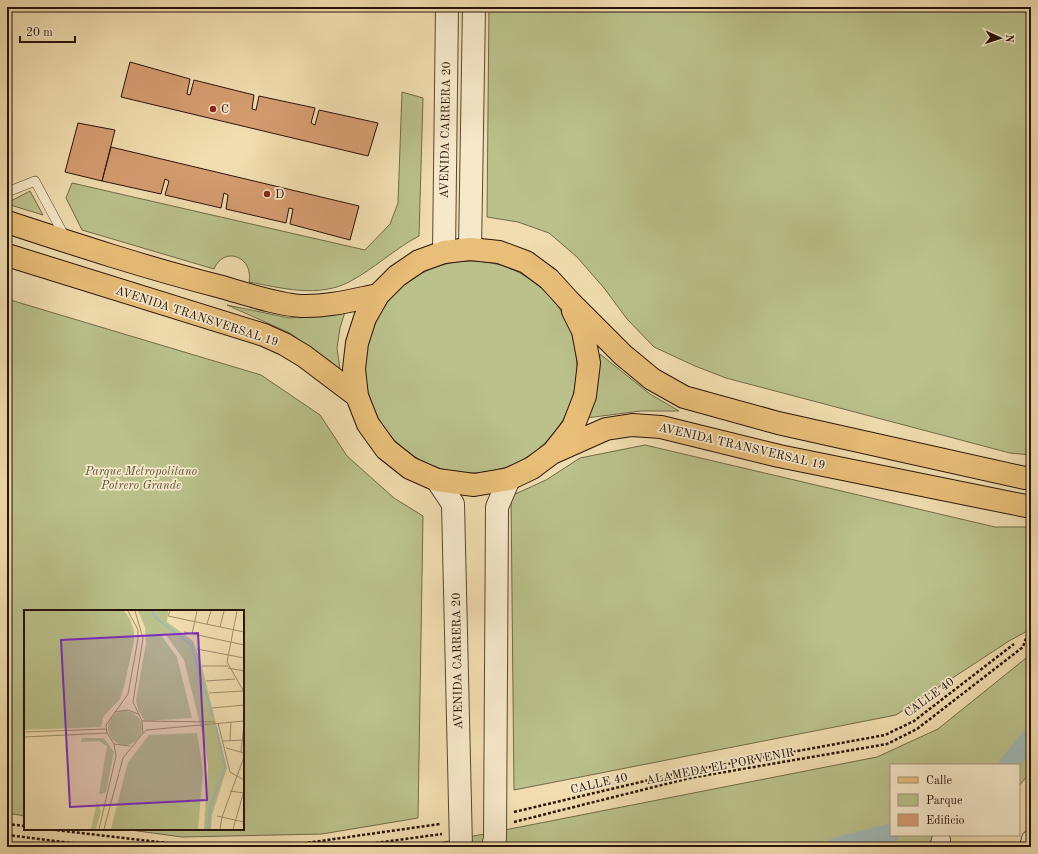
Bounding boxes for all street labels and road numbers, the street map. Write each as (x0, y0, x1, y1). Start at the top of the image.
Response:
street label: AVENIDA CARRERA 20 (439, 61, 453, 199)
street label: AVENIDA TRANSVERSAL 19 (114, 285, 280, 349)
street label: AVENIDA TRANSVERSAL 19 (657, 422, 826, 472)
street label: AVENIDA CARRERA 20 (451, 592, 465, 730)
street label: CALLE 40 (903, 676, 957, 720)
street label: ALAMEDA EL PORVENIR (645, 747, 796, 787)
street label: CALLE 40 (570, 772, 629, 796)

